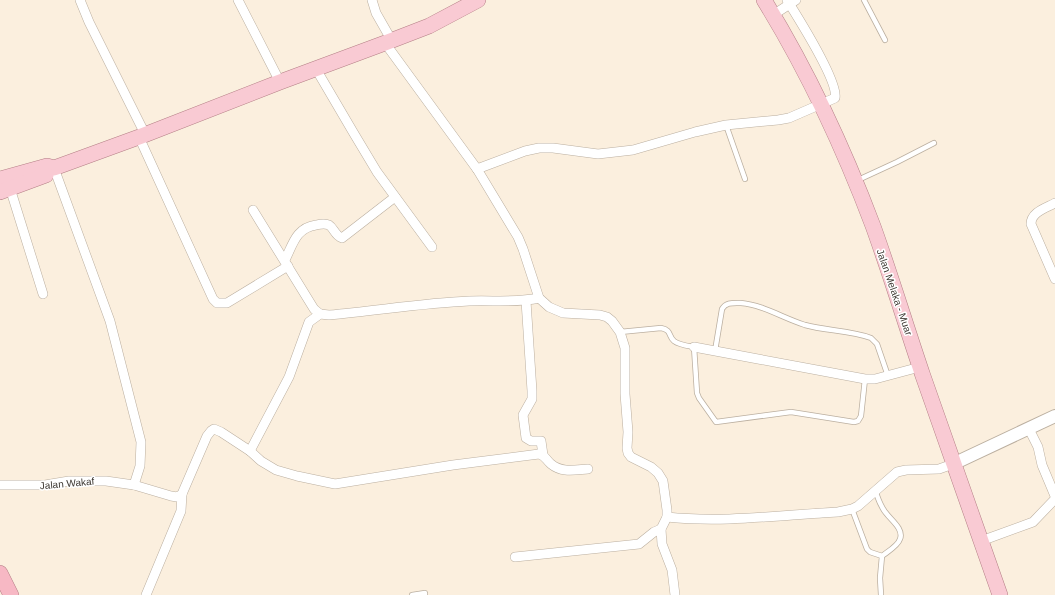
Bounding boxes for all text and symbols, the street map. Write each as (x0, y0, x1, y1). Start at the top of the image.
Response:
street label: Jalan Melaka - Muar (875, 248, 915, 337)
street label: Jalan Wakaf (39, 476, 95, 491)

